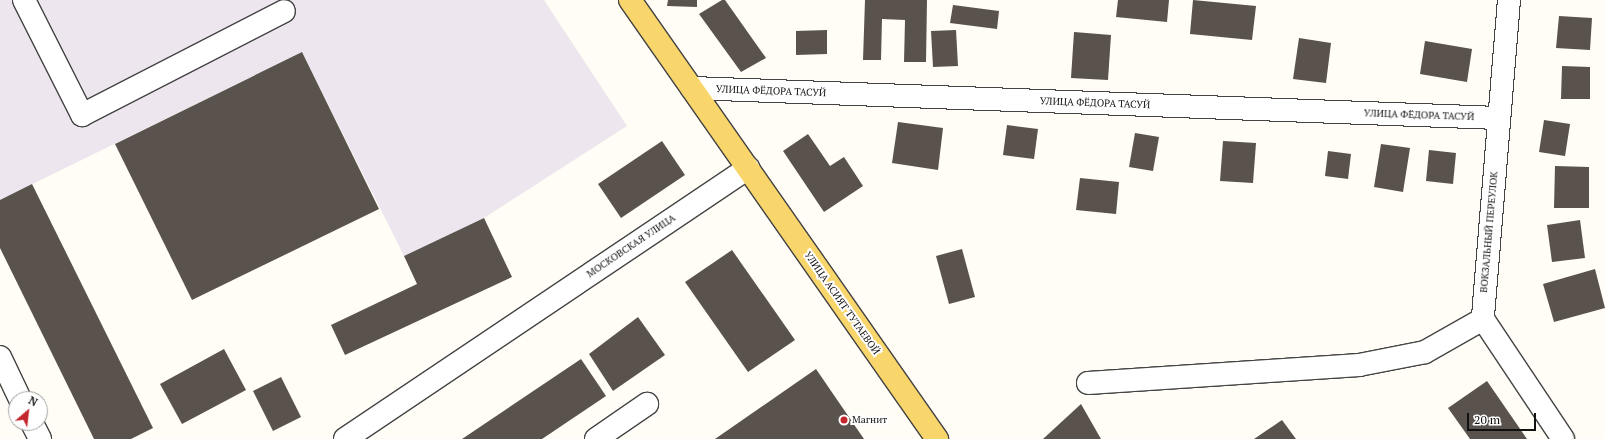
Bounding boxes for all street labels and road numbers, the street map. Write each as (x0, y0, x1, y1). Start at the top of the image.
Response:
street label: УЛИЦА ФЁДОРА ТАСУЙ (715, 83, 827, 99)
street label: УЛИЦА ФЁДОРА ТАСУЙ (1039, 95, 1151, 111)
street label: УЛИЦА ФЁДОРА ТАСУЙ (1363, 107, 1475, 123)
street label: ВОКЗАЛЬНЫЙ ПЕРЕУЛОК (1478, 171, 1500, 293)
street label: МОСКОВСКАЯ УЛИЦА (584, 212, 678, 280)
street label: УЛИЦА АСИЯТ ТУТАЕВОЙ (802, 249, 882, 357)

